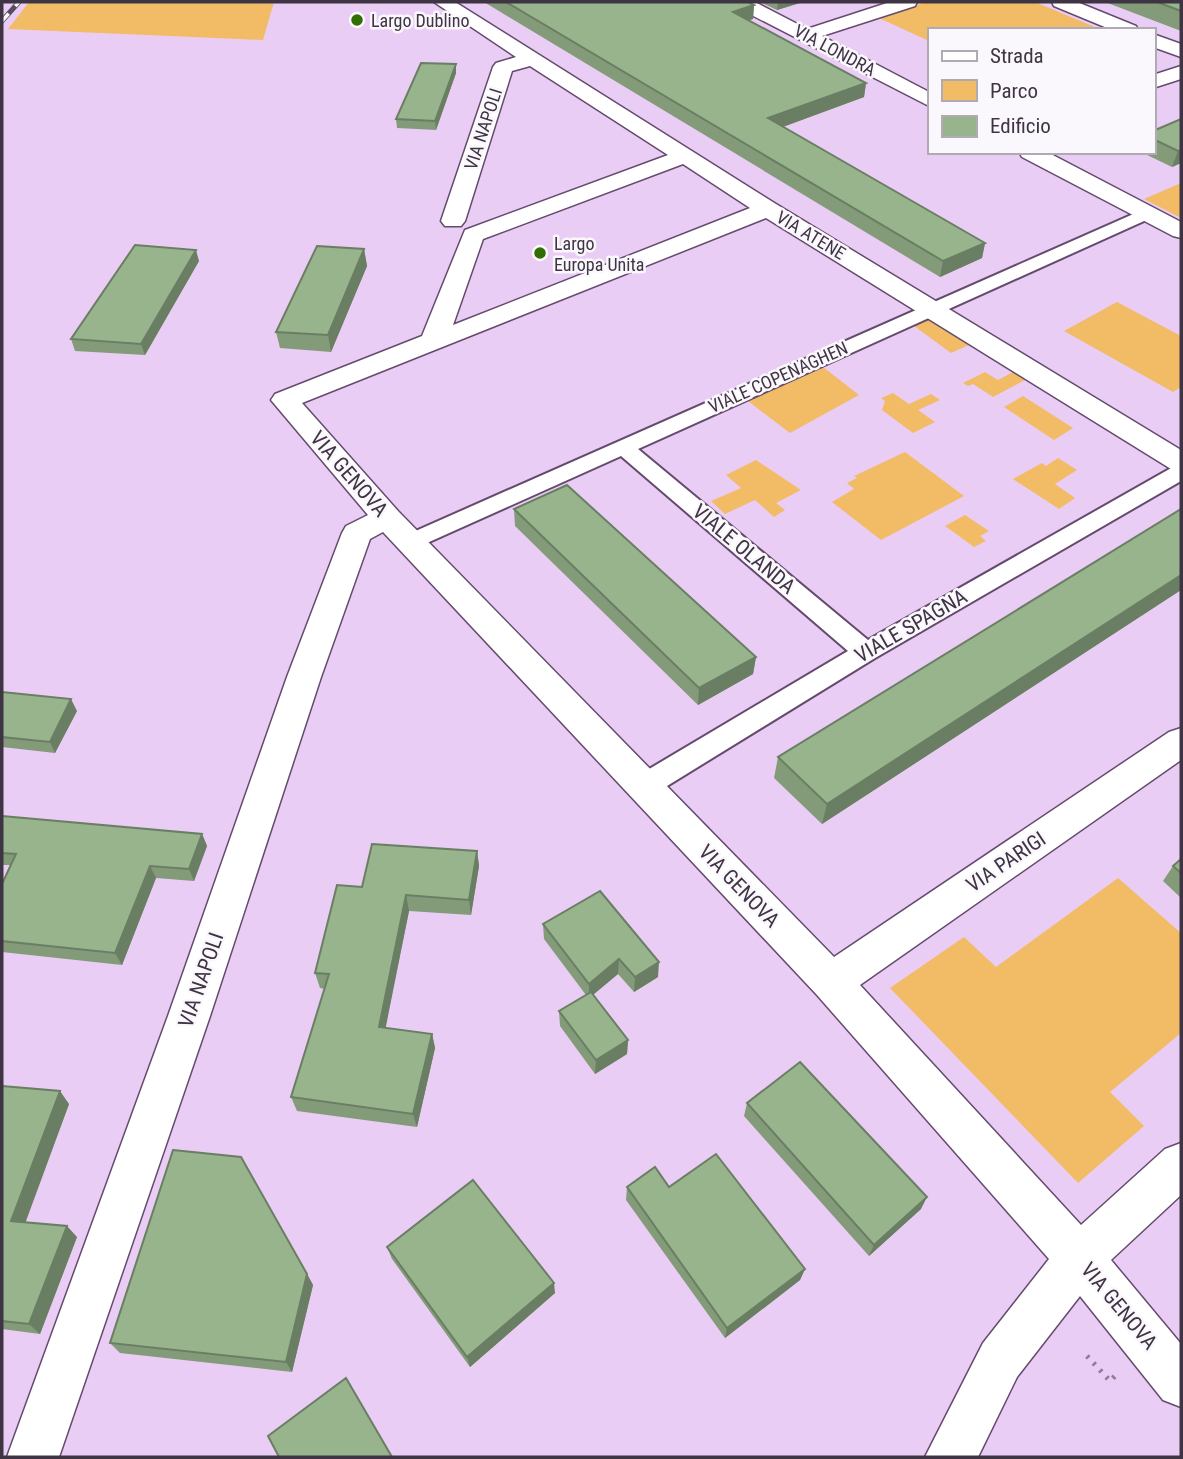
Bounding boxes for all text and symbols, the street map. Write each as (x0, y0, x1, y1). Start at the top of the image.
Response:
place label: Largo Dublino (371, 10, 469, 31)
marker: Largo Dublino (349, 12, 365, 28)
street label: VIA LONDRA (791, 20, 880, 81)
legend (928, 28, 1155, 154)
text: Strada (990, 44, 1044, 68)
text: Parco (990, 79, 1038, 103)
street label: VIA NAPOLI (460, 85, 506, 173)
text: Edificio (990, 114, 1051, 138)
street label: VIA ATENE (773, 206, 849, 264)
place label: Largo Europa Unita (554, 233, 644, 275)
marker: Largo Europa Unita (532, 245, 548, 261)
street label: VIALE COPENAGHEN (705, 337, 851, 417)
street label: VIA GENOVA (305, 426, 393, 522)
street label: VIALE OLANDA (688, 499, 800, 599)
street label: VIALE SPAGNA (851, 584, 971, 668)
street label: VIA PARIGI (962, 827, 1050, 897)
street label: VIA GENOVA (694, 840, 784, 932)
street label: VIA NAPOLI (174, 929, 228, 1031)
street label: VIA GENOVA (1076, 1258, 1162, 1354)

